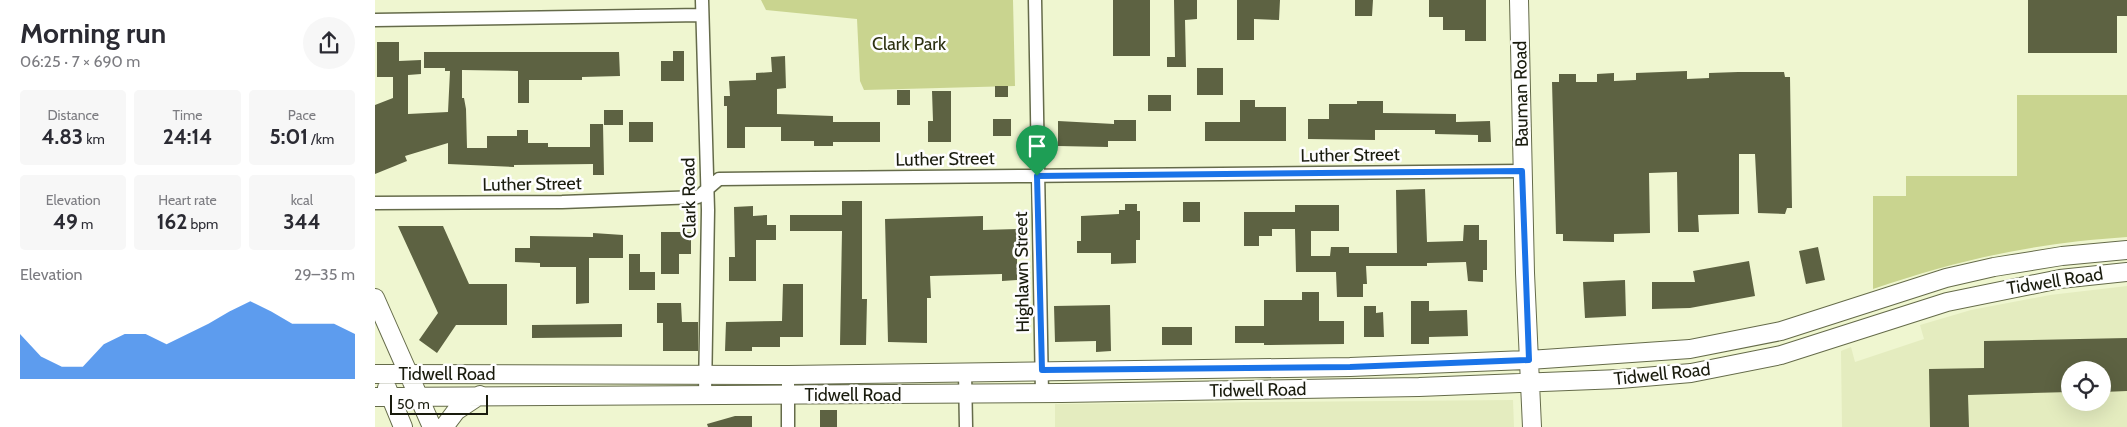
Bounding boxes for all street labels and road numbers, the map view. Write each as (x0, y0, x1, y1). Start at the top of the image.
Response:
street label: Bauman Road (1509, 41, 1533, 147)
street label: Luther Street (1300, 143, 1400, 167)
street label: Luther Street (895, 147, 995, 171)
street label: Clark Road (677, 157, 701, 239)
street label: Luther Street (482, 172, 582, 196)
street label: Highlawn Street (1010, 211, 1034, 333)
street label: Tidwell Road (2005, 263, 2105, 299)
street label: Tidwell Road (1613, 358, 1711, 390)
street label: Tidwell Road (398, 363, 496, 385)
street label: Tidwell Road (1209, 378, 1307, 402)
street label: Tidwell Road (804, 384, 902, 406)

